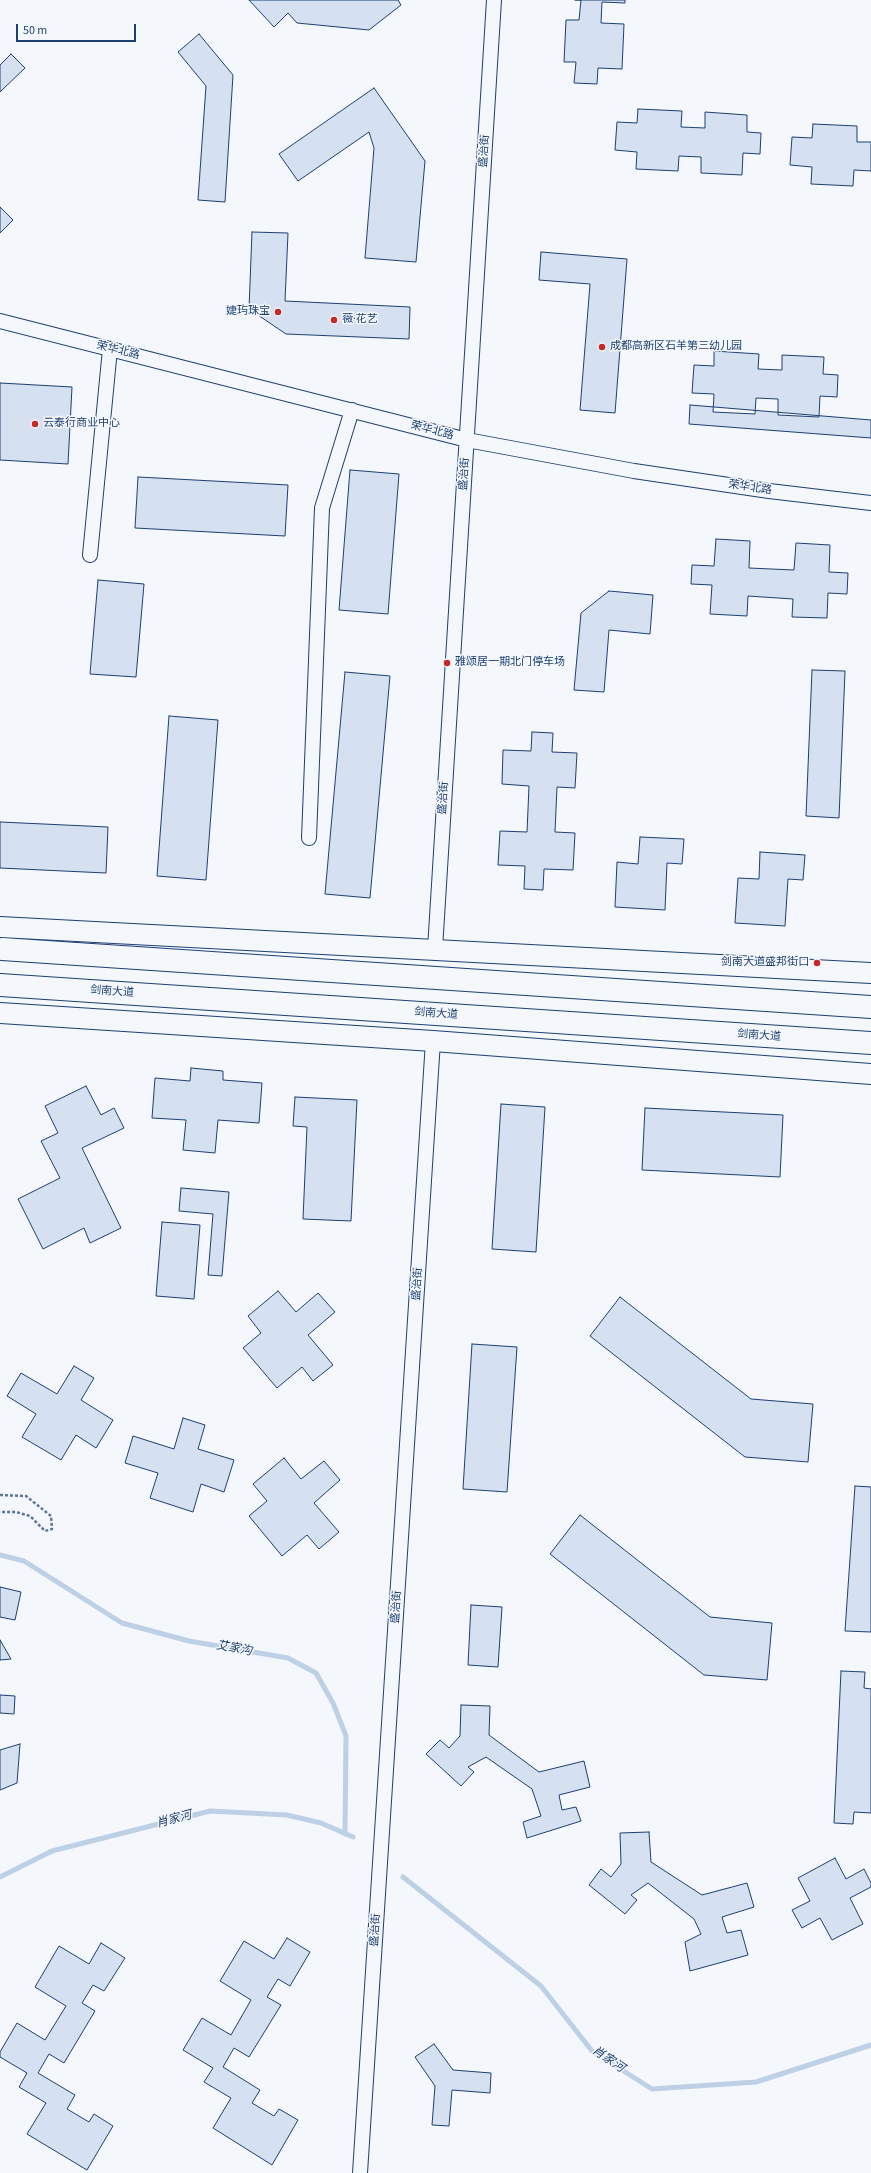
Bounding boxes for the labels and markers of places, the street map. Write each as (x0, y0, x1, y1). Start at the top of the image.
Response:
place label: 婕玙珠宝 (226, 305, 270, 319)
marker: 婕玙珠宝 (273, 307, 283, 317)
place label: 薇·花艺 (342, 313, 378, 327)
marker: 薇·花艺 (329, 315, 339, 325)
place label: 成都高新区石羊第三幼儿园 (610, 340, 742, 354)
marker: 成都高新区石羊第三幼儿园 (597, 342, 607, 352)
place label: 云泰行商业中心 (43, 417, 120, 431)
marker: 云泰行商业中心 (30, 419, 40, 429)
place label: 雅颂居一期北门停车场 (455, 656, 565, 670)
marker: 雅颂居一期北门停车场 (442, 658, 452, 668)
place label: 剑南大道盛邦街口 (721, 956, 809, 970)
marker: 剑南大道盛邦街口 (812, 958, 822, 968)

